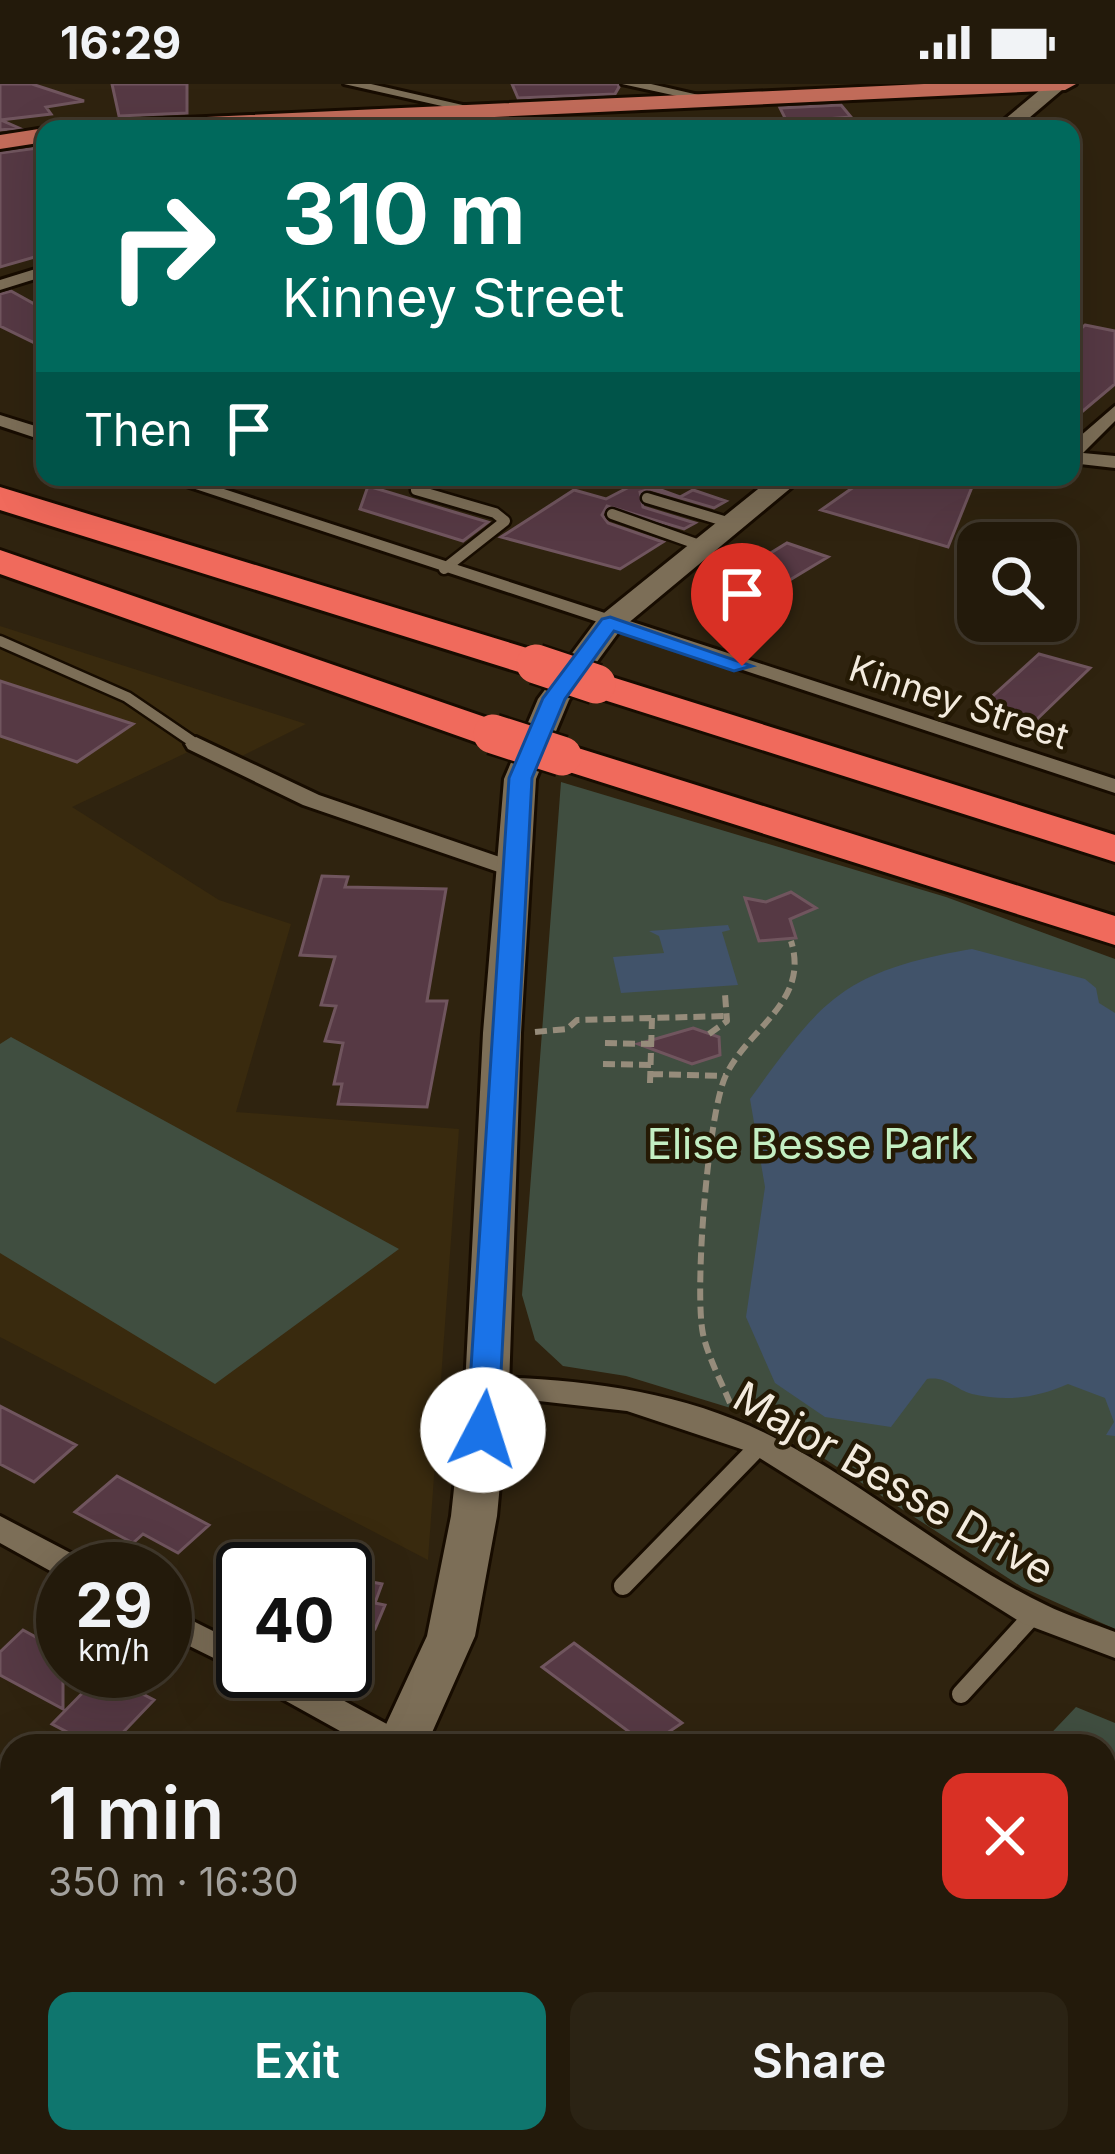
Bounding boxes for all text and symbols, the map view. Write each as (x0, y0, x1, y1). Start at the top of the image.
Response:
text: 16:29 (60, 15, 181, 70)
text: 310 m (282, 163, 526, 264)
icon: right (84, 168, 240, 324)
text: Kinney Street (282, 265, 624, 330)
icon: arrive (216, 396, 282, 462)
text: Then (84, 402, 192, 457)
map controls (957, 522, 1077, 642)
button: search (957, 522, 1077, 642)
pin (691, 543, 793, 666)
icon: arrive (709, 561, 775, 627)
street label: Kinney Street (844, 646, 1075, 758)
park label: Elise Besse Park (647, 1118, 973, 1169)
position arrow (420, 1367, 546, 1493)
street label: Major Besse Drive (725, 1370, 1063, 1595)
speed limit sign: 40 (216, 1542, 372, 1698)
text: 29 (76, 1569, 152, 1641)
text: km/h (78, 1632, 150, 1668)
text: 1 min (48, 1769, 224, 1856)
button: close (942, 1773, 1068, 1899)
text: 350 m · 16:30 (48, 1858, 299, 1905)
button: Exit (48, 1992, 546, 2130)
button: Share (570, 1992, 1068, 2130)

